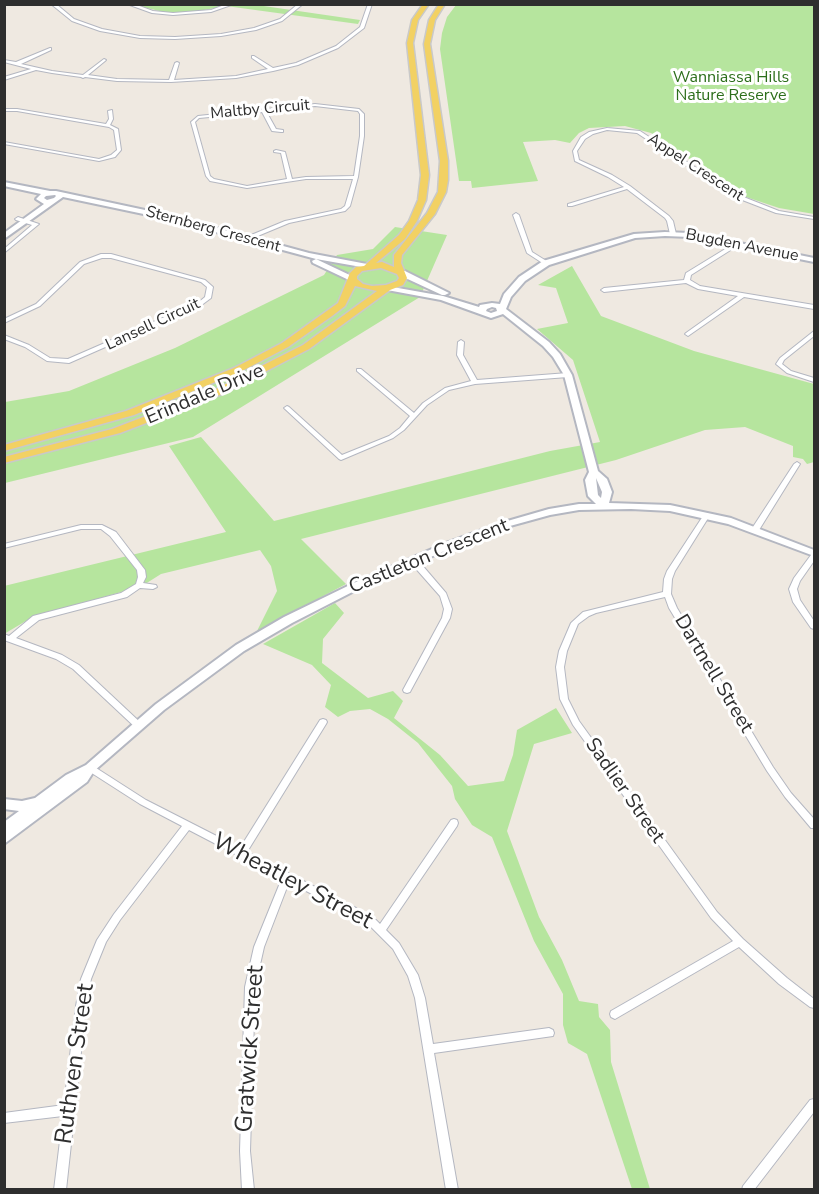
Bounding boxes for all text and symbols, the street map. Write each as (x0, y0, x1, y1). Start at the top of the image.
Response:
park label: Wanniassa Hills Nature Reserve (673, 68, 789, 106)
street label: Maltby Circuit (210, 96, 310, 124)
street label: Appel Crescent (643, 130, 747, 206)
street label: Sternberg Crescent (144, 203, 282, 257)
street label: Bugden Avenue (684, 226, 800, 266)
street label: Lansell Circuit (103, 295, 203, 355)
street label: Erindale Drive (142, 359, 268, 431)
street label: Castleton Crescent (346, 514, 512, 600)
street label: Dartnell Street (668, 611, 758, 737)
street label: Sadlier Street (579, 734, 669, 848)
street label: Wheatley Street (207, 828, 377, 936)
street label: Gratwick Street (231, 964, 271, 1134)
street label: Ruthven Street (50, 982, 102, 1146)

